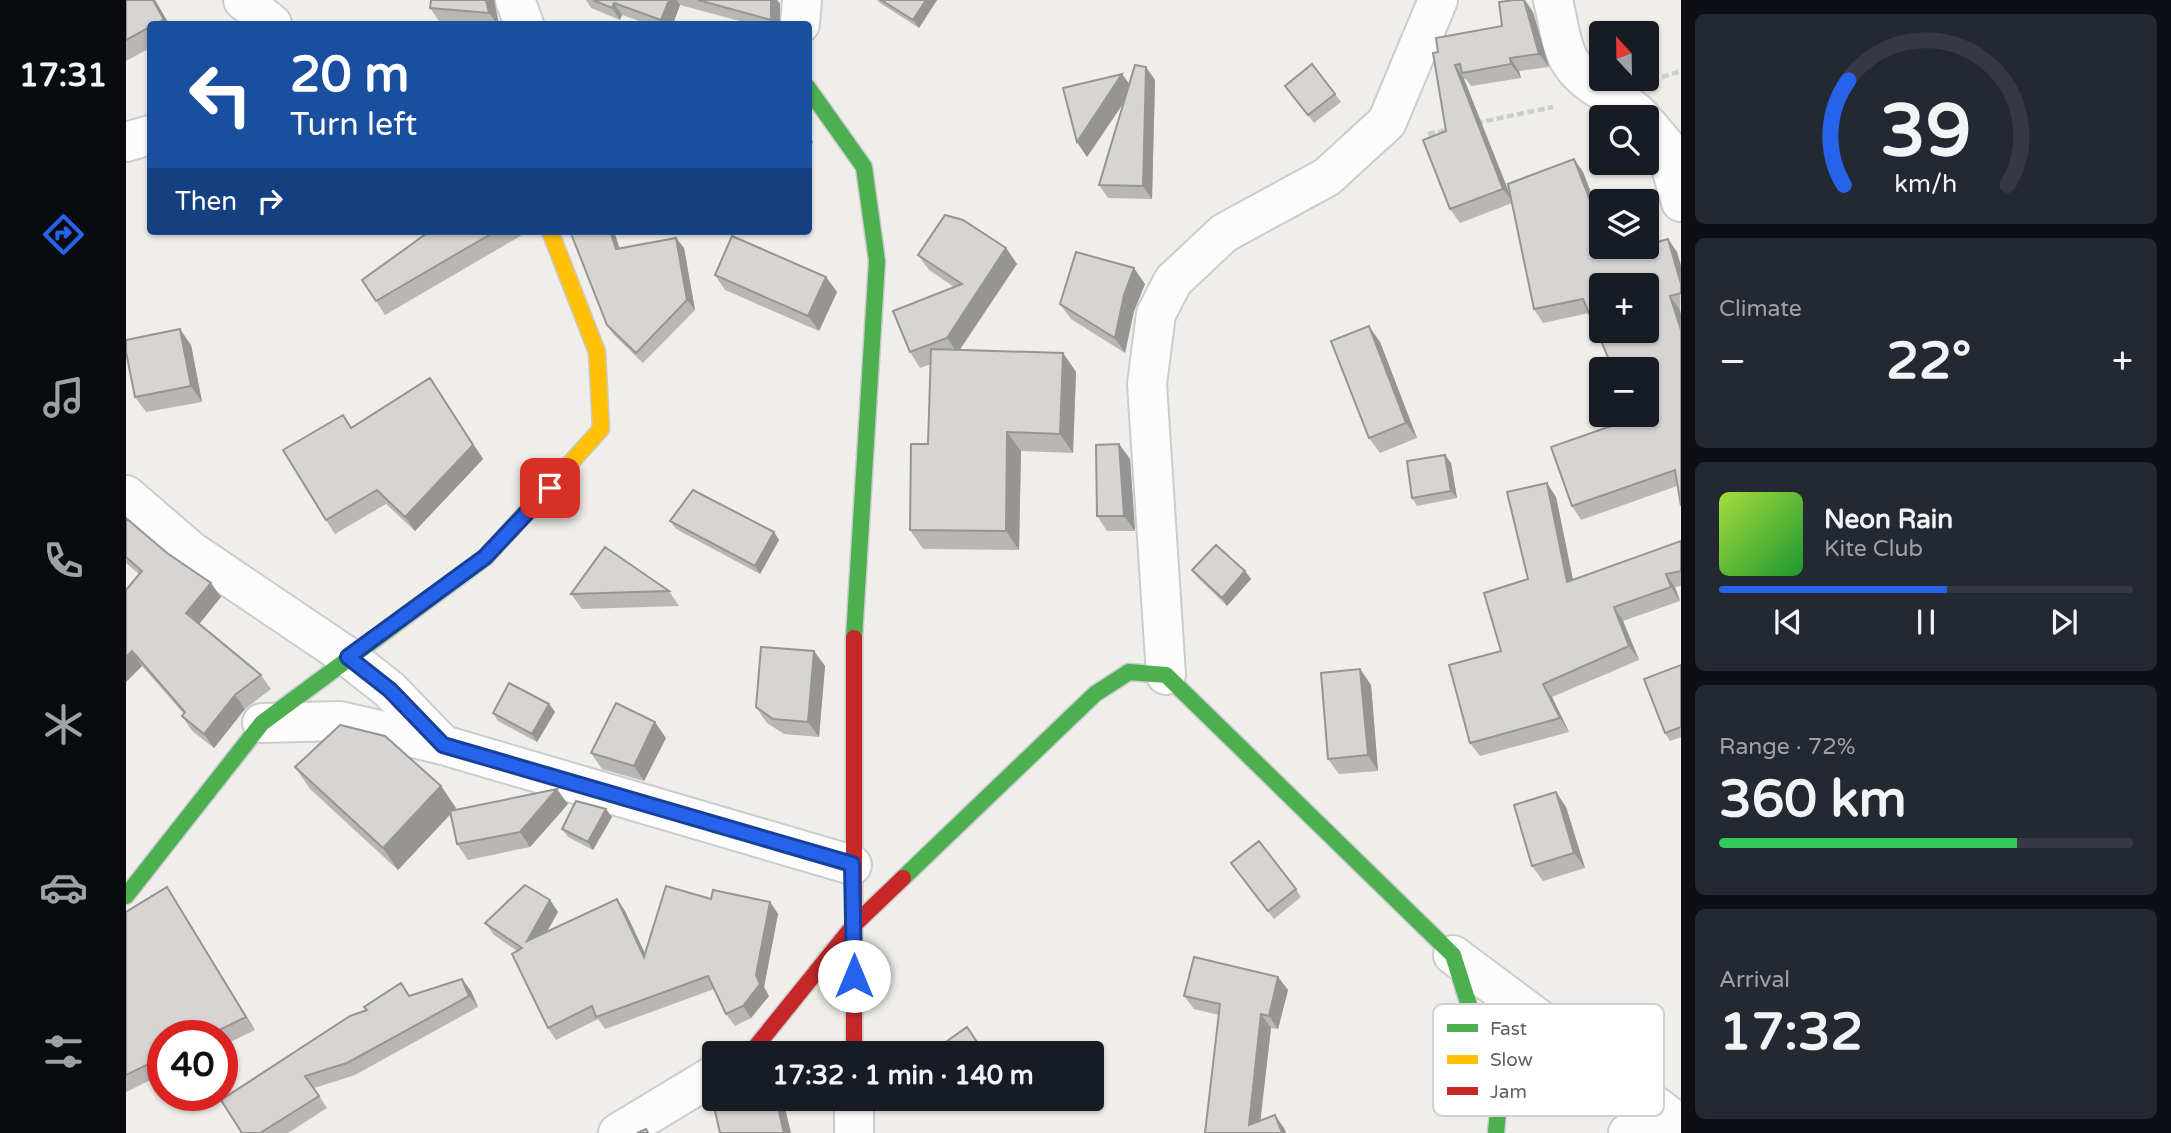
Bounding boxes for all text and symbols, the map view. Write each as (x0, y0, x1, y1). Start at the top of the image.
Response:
north arrow (1589, 21, 1659, 91)
map controls (1589, 21, 1659, 427)
text: 20 m (290, 46, 409, 105)
icon: left (175, 49, 266, 140)
text: 17:31 (19, 57, 107, 95)
text: 39 (1880, 88, 1972, 176)
button: search (1589, 105, 1659, 175)
text: Turn left (290, 106, 417, 144)
text: km/h (1895, 169, 1957, 199)
icon: right (251, 182, 289, 220)
text: Then (175, 186, 237, 217)
button: layers (1589, 189, 1659, 259)
icon: directions (39, 210, 88, 259)
button: + (1589, 273, 1659, 343)
text: Climate (1719, 295, 1802, 323)
text: 22° (1886, 330, 1971, 393)
text: − (1719, 339, 1746, 385)
text: + (2112, 339, 2133, 385)
button: − (1589, 357, 1659, 427)
icon: music (39, 373, 88, 422)
pin (520, 458, 580, 518)
icon: arrive (531, 469, 569, 507)
text: Neon Rain (1824, 504, 1953, 535)
text: Kite Club (1824, 535, 1923, 563)
icon: phone (39, 536, 88, 585)
icon: previous (1769, 603, 1807, 641)
icon: pause (1907, 603, 1945, 641)
icon: next (2045, 603, 2083, 641)
icon: climate (39, 700, 88, 749)
text: Range · 72% (1719, 733, 1855, 761)
text: 360 km (1719, 768, 1907, 831)
icon: car (39, 863, 88, 912)
position arrow (817, 939, 891, 1013)
text: Arrival (1719, 966, 1790, 994)
text: 17:32 (1719, 1001, 1863, 1064)
legend (1433, 1004, 1664, 1116)
text: Fast (1490, 1018, 1527, 1040)
speed limit sign: 40 (147, 1020, 238, 1111)
icon: filters (39, 1027, 88, 1076)
text: Slow (1490, 1049, 1533, 1071)
text: 17:32 · 1 min · 140 m (772, 1060, 1034, 1091)
text: Jam (1490, 1081, 1527, 1103)

